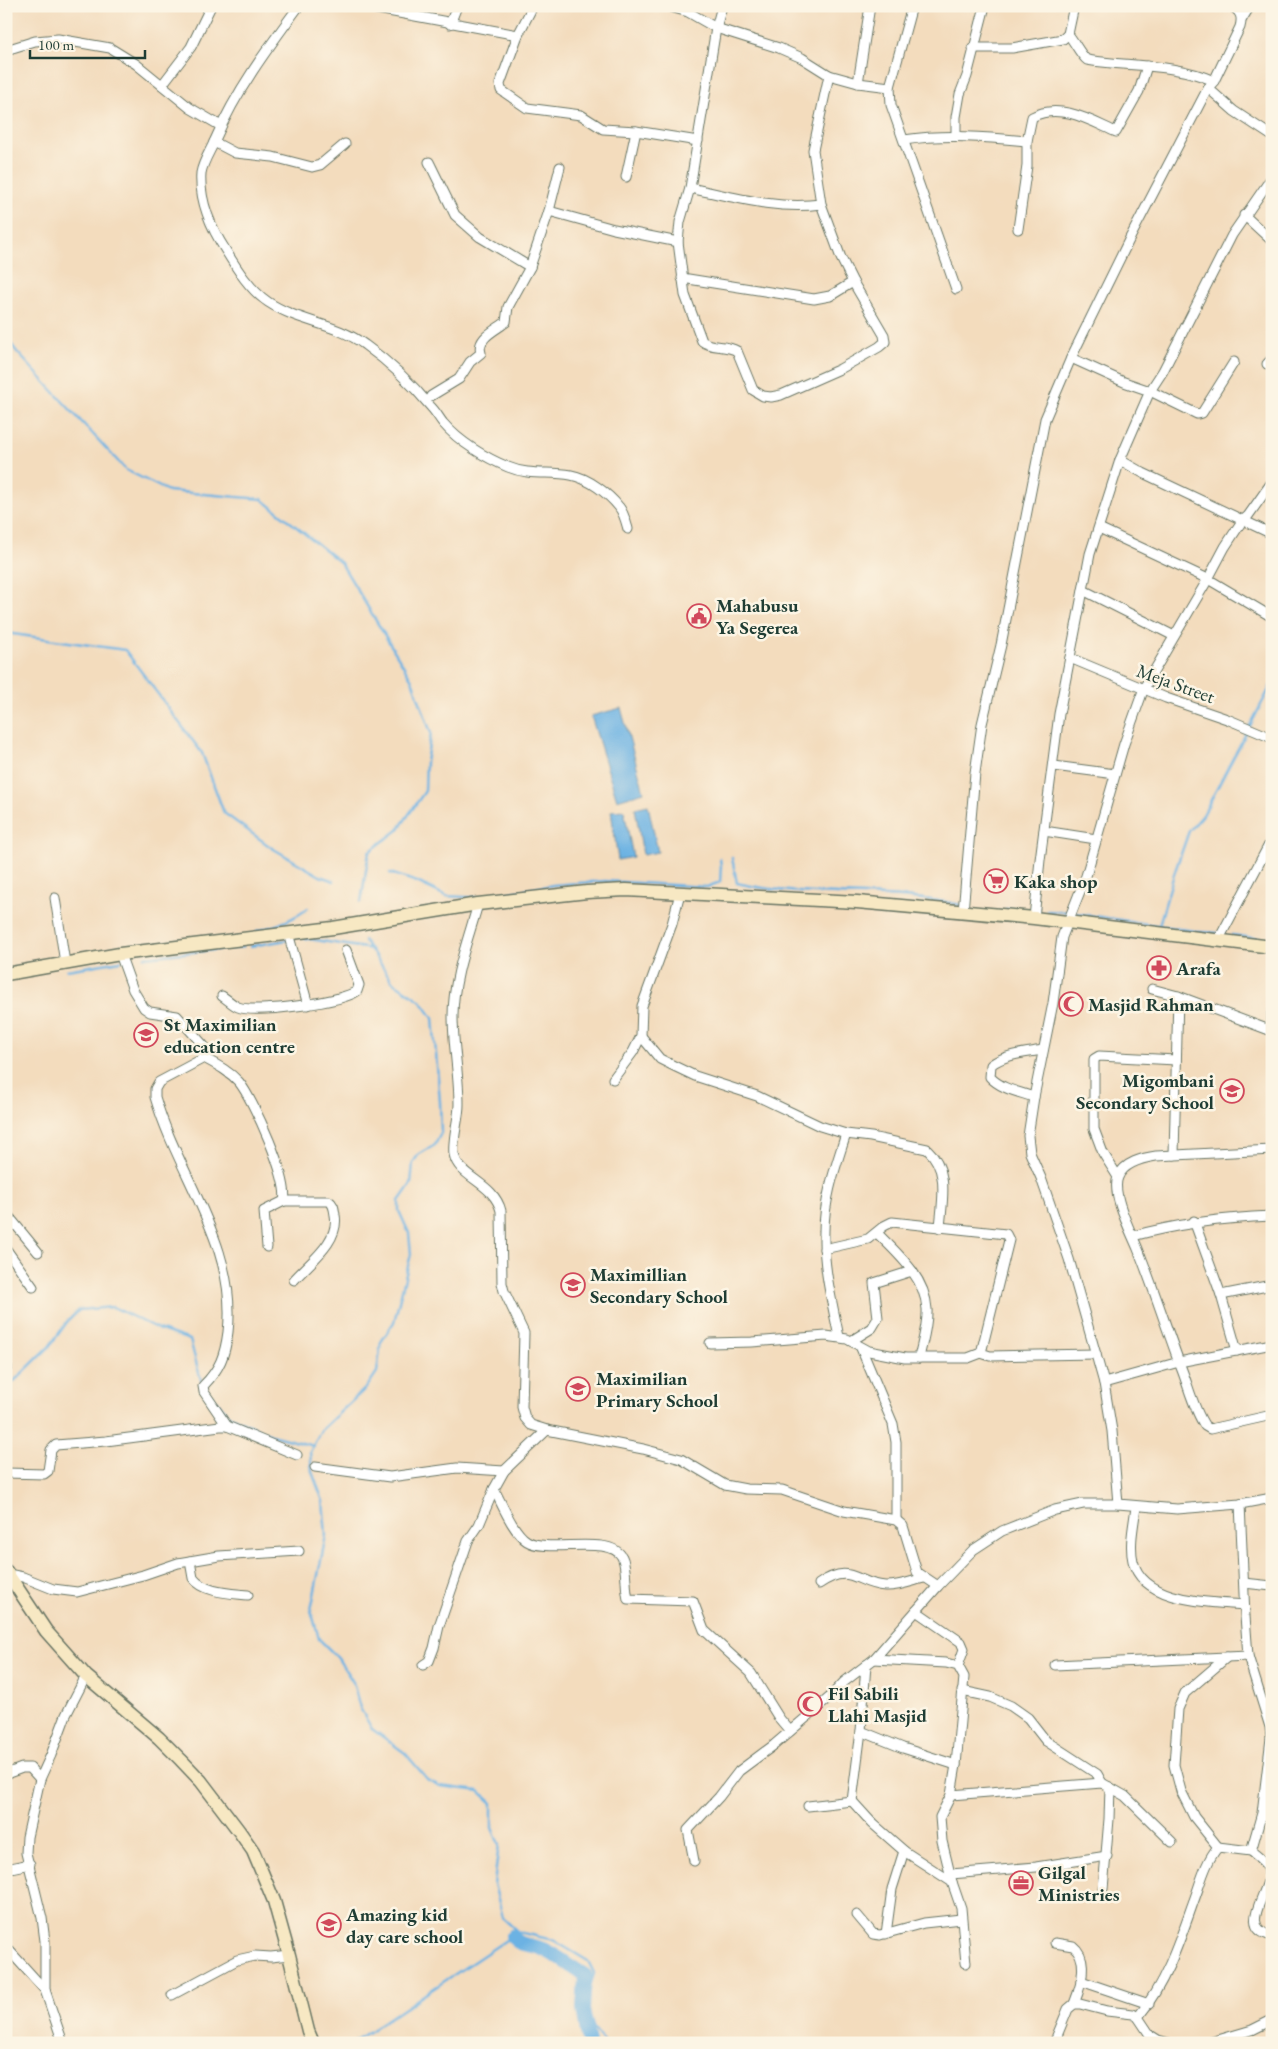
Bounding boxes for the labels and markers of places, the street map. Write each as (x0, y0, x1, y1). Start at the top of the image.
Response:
place label: Mahabusu Ya Segerea (716, 593, 799, 640)
public building icon: Mahabusu Ya Segerea (686, 603, 712, 629)
supermarket icon: Kaka shop (983, 868, 1009, 894)
place label: Kaka shop (1014, 869, 1098, 894)
pharmacy icon: Arafa (1146, 955, 1172, 981)
place label: Arafa (1175, 956, 1221, 981)
mosque icon: Masjid Rahman (1058, 991, 1084, 1017)
place label: Masjid Rahman (1088, 992, 1214, 1017)
place label: St Maximilian education centre (164, 1012, 295, 1059)
school or university icon: St Maximilian education centre (133, 1022, 159, 1048)
place label: Migombani Secondary School (1076, 1068, 1215, 1115)
school or university icon: Migombani Secondary School (1219, 1078, 1245, 1104)
place label: Maximillian Secondary School (590, 1262, 729, 1309)
school or university icon: Maximillian Secondary School (560, 1272, 586, 1298)
place label: Maximilian Primary School (596, 1366, 719, 1413)
school or university icon: Maximilian Primary School (565, 1376, 591, 1402)
place label: Fil Sabili Llahi Masjid (828, 1681, 927, 1728)
mosque icon: Fil Sabili Llahi Masjid (797, 1691, 823, 1717)
place label: Gilgal Ministries (1038, 1860, 1120, 1907)
office icon: Gilgal Ministries (1008, 1870, 1034, 1896)
place label: Amazing kid day care school (345, 1902, 464, 1949)
school or university icon: Amazing kid day care school (316, 1912, 342, 1938)

